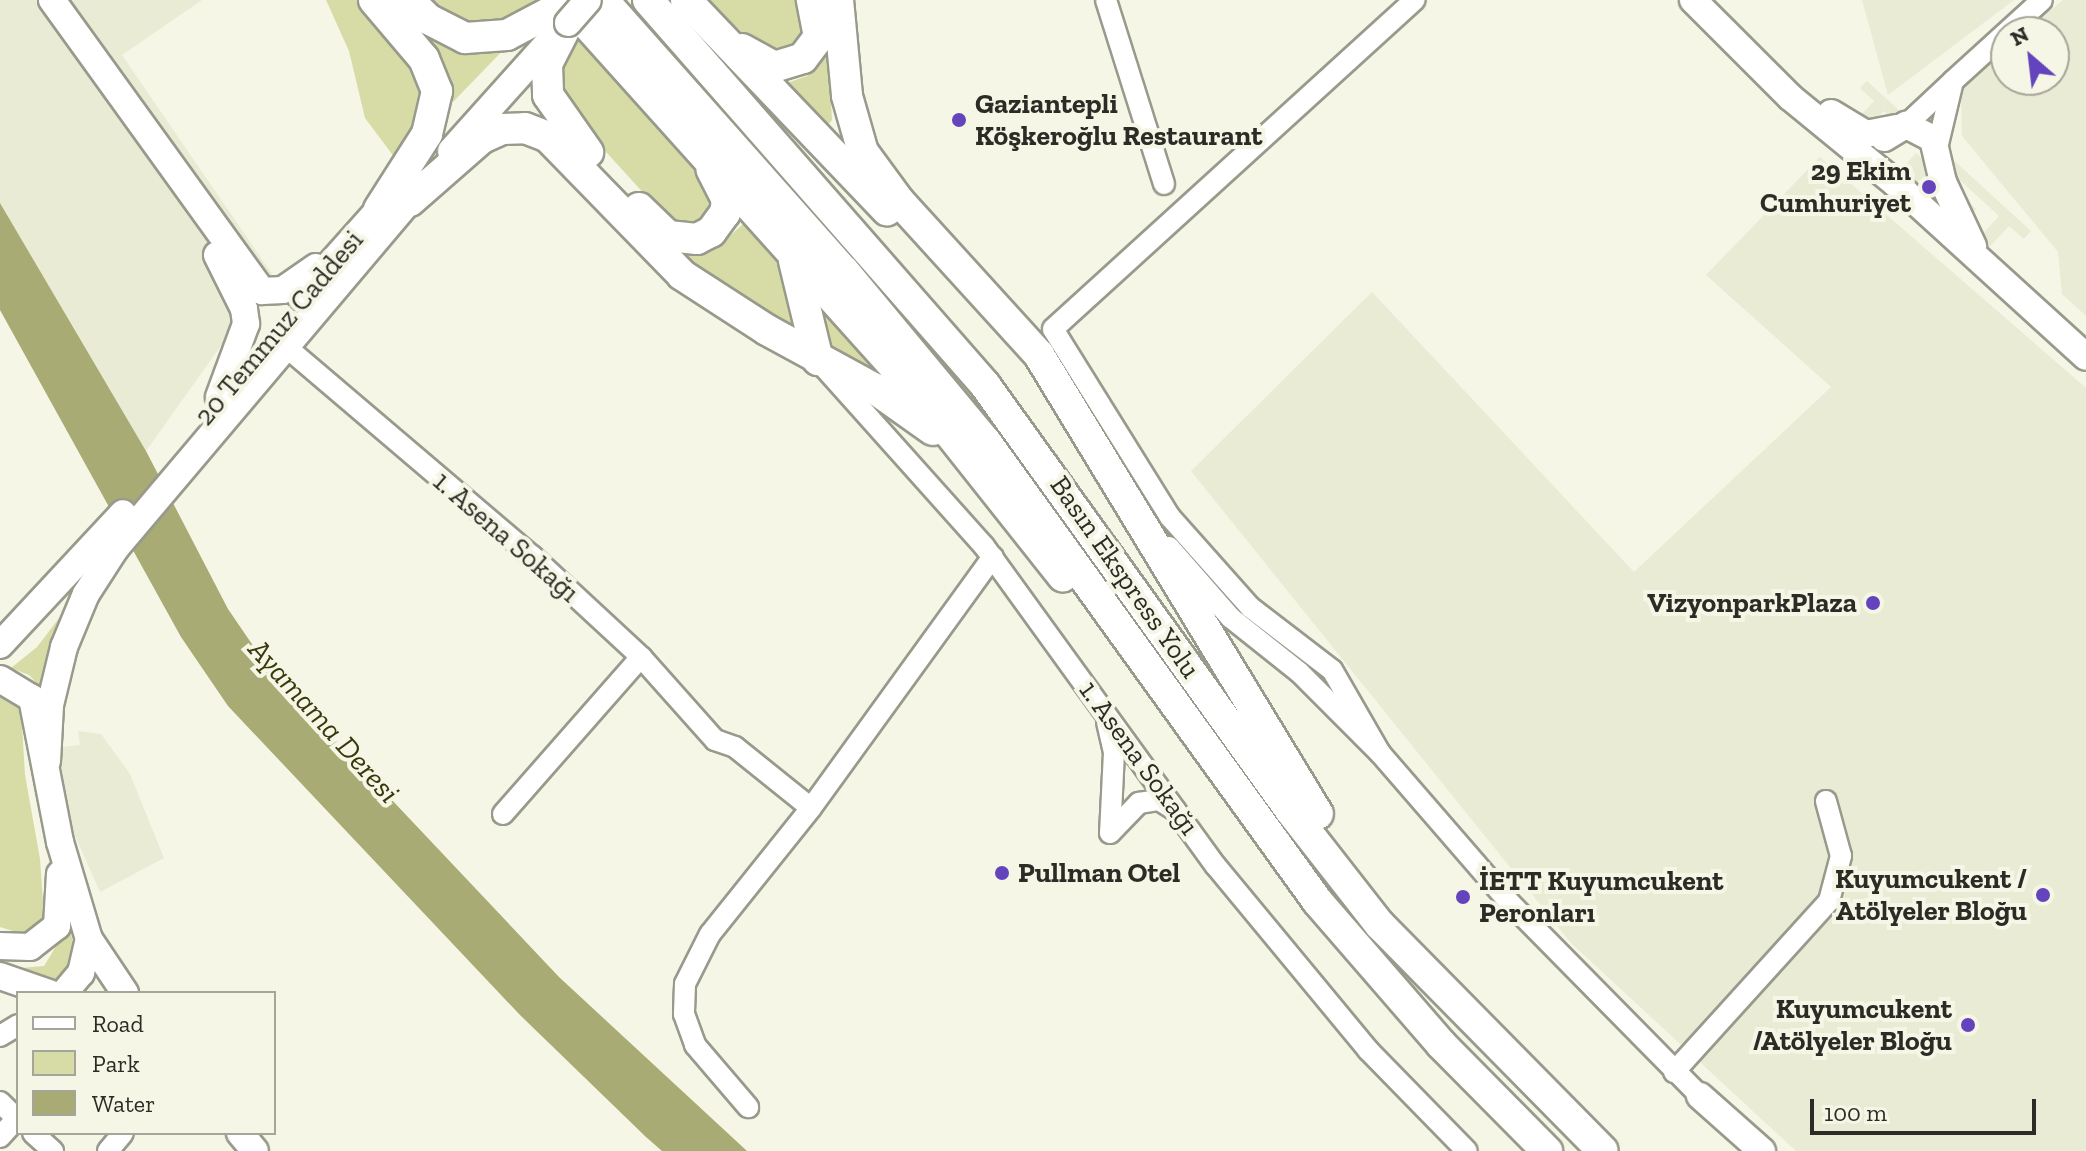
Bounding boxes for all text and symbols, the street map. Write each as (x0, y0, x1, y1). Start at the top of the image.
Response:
north arrow (1990, 16, 2070, 96)
text: N (2006, 20, 2033, 52)
place label: Gaziantepli Köşkeroğlu Restaurant (975, 87, 1262, 153)
marker: Gaziantepli Köşkeroğlu Restaurant (950, 111, 968, 129)
place label: 29 Ekim Cumhuriyet (1760, 154, 1911, 220)
marker: 29 Ekim Cumhuriyet (1918, 176, 1940, 198)
street label: 20 Temmuz Caddesi (188, 224, 370, 432)
street label: 1. Asena Sokağı (426, 464, 586, 610)
street label: Basın Ekspress Yolu (1042, 469, 1208, 685)
place label: VizyonparkPlaza (1647, 586, 1857, 620)
marker: VizyonparkPlaza (1864, 594, 1882, 612)
water label: Ayamama Deresi (241, 632, 407, 810)
street label: 1. Asena Sokağı (1072, 674, 1206, 842)
place label: Pullman Otel (1018, 856, 1180, 890)
place label: Kuyumcukent / Atölyeler Bloğu (1835, 862, 2027, 928)
marker: Pullman Otel (993, 864, 1011, 882)
place label: İETT Kuyumcukent Peronları (1479, 864, 1723, 930)
marker: Kuyumcukent / Atölyeler Bloğu (2034, 886, 2052, 904)
marker: İETT Kuyumcukent Peronları (1454, 888, 1472, 906)
legend (16, 991, 276, 1135)
place label: Kuyumcukent /Atölyeler Bloğu (1752, 992, 1952, 1058)
text: Road (92, 1009, 144, 1038)
marker: Kuyumcukent /Atölyeler Bloğu (1959, 1016, 1977, 1034)
text: Park (92, 1049, 140, 1078)
scale bar (1814, 1083, 2040, 1133)
text: Water (92, 1089, 155, 1118)
text: 100 m (1824, 1098, 1887, 1127)

